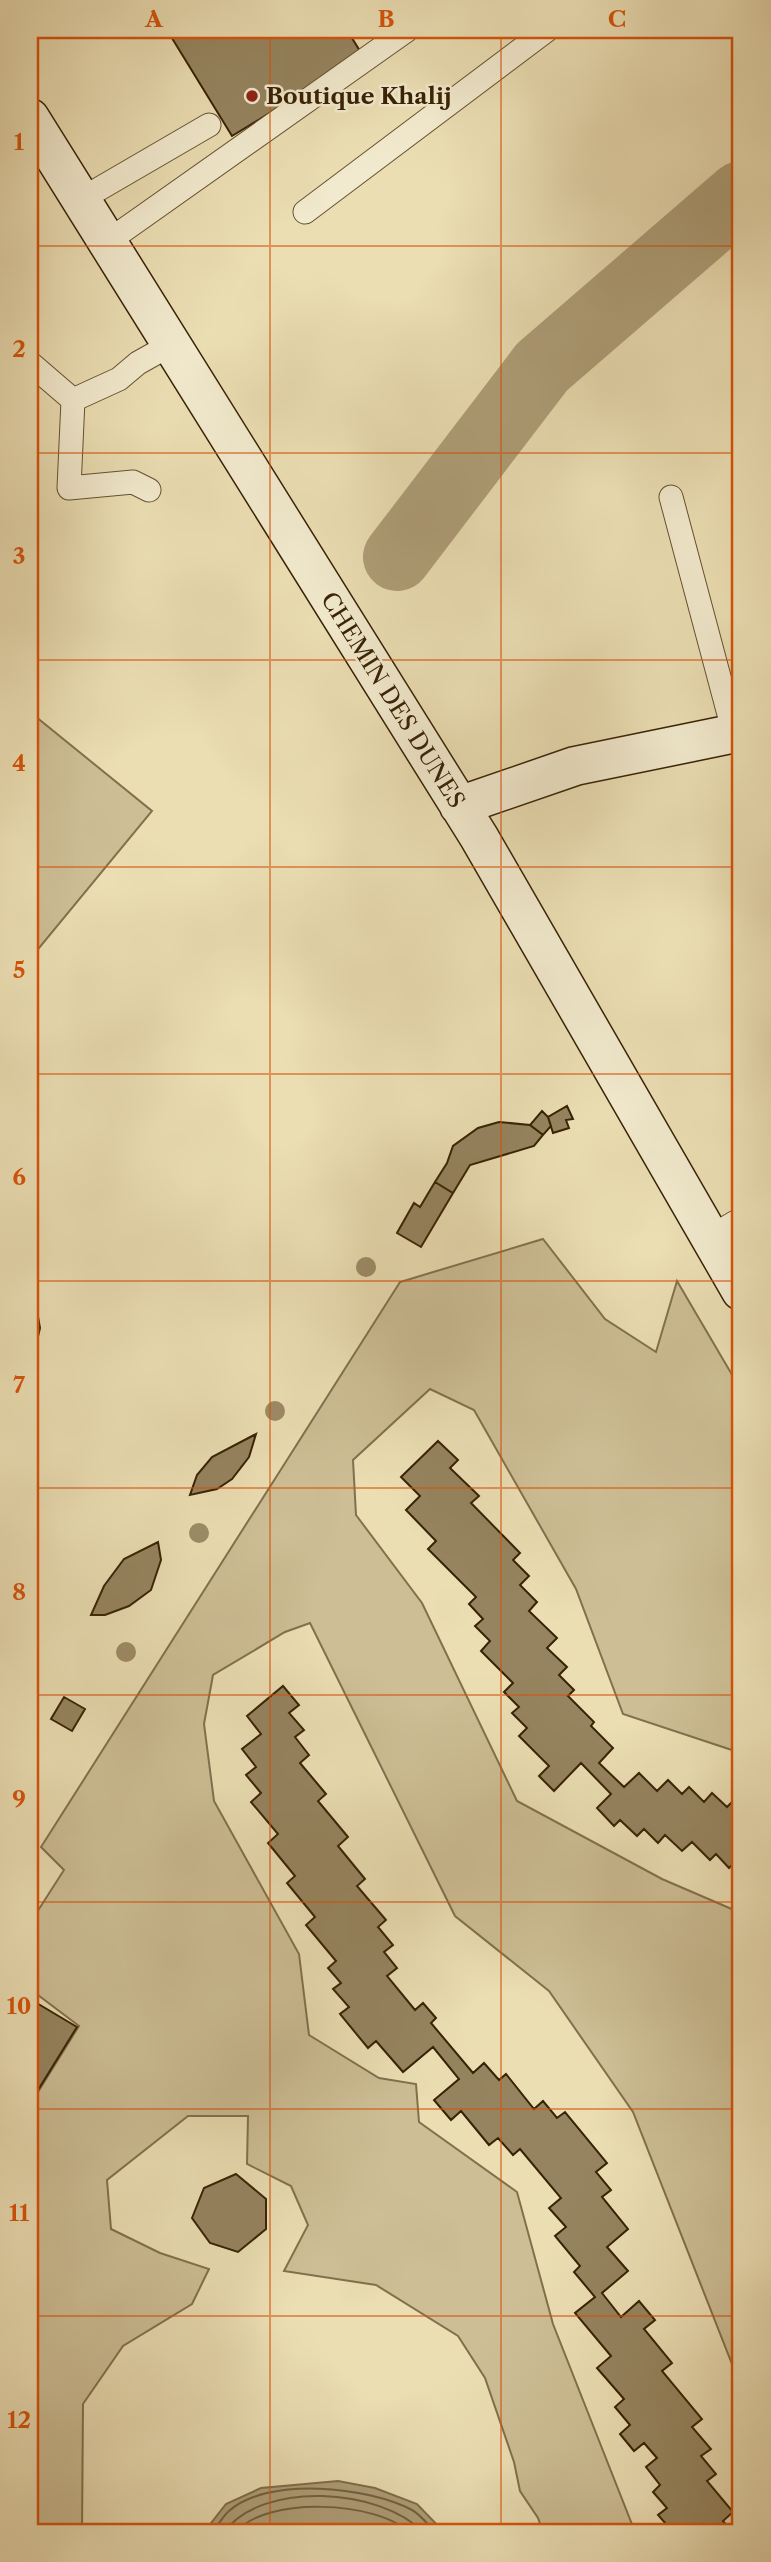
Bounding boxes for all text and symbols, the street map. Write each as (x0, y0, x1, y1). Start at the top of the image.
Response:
text: A (144, 5, 164, 33)
text: B (377, 5, 395, 33)
text: C (608, 5, 626, 33)
place label: Boutique Khalij (266, 82, 452, 110)
marker: Boutique Khalij (244, 88, 260, 104)
text: 1 (14, 128, 25, 156)
text: 2 (12, 335, 26, 363)
text: 3 (13, 542, 26, 570)
street label: CHEMIN DES DUNES (315, 587, 471, 813)
text: 4 (12, 749, 26, 777)
text: 5 (13, 956, 25, 984)
text: 6 (12, 1163, 26, 1191)
text: 7 (13, 1371, 25, 1399)
text: 8 (12, 1578, 26, 1606)
text: 9 (12, 1785, 26, 1813)
text: 10 (7, 1992, 31, 2020)
text: 11 (9, 2199, 30, 2227)
text: 12 (7, 2406, 31, 2434)

